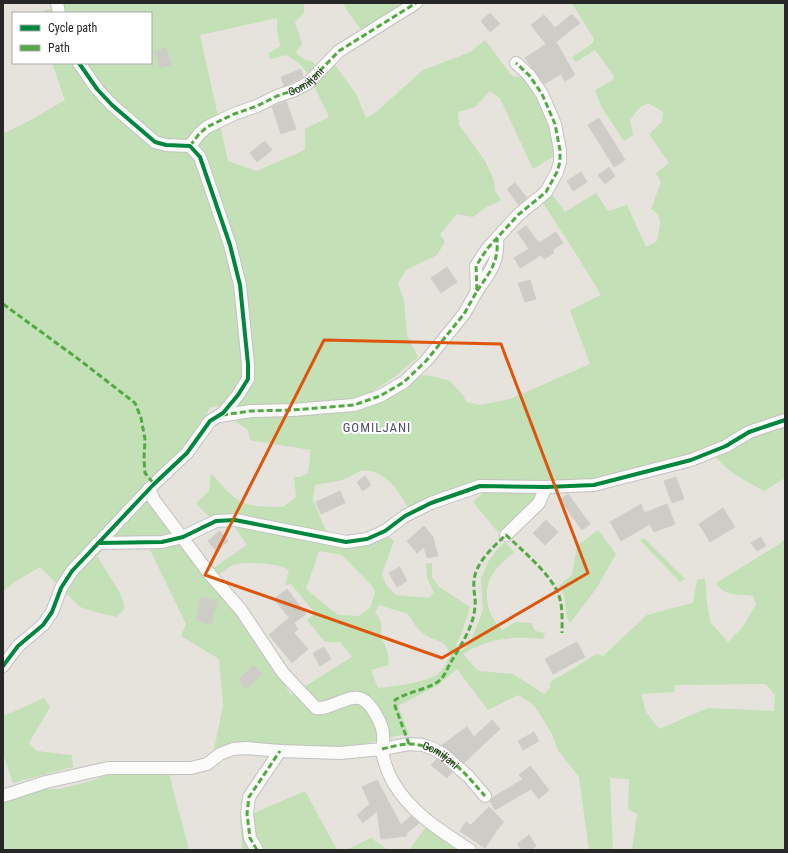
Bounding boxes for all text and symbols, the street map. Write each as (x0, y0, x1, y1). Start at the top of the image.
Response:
legend (12, 12, 152, 64)
text: Cycle path (48, 21, 98, 35)
text: Path (48, 41, 70, 55)
street label: Gomiljani (287, 65, 326, 98)
district label: GOMILJANI (343, 420, 411, 435)
street label: Gomiljani (421, 739, 462, 772)

